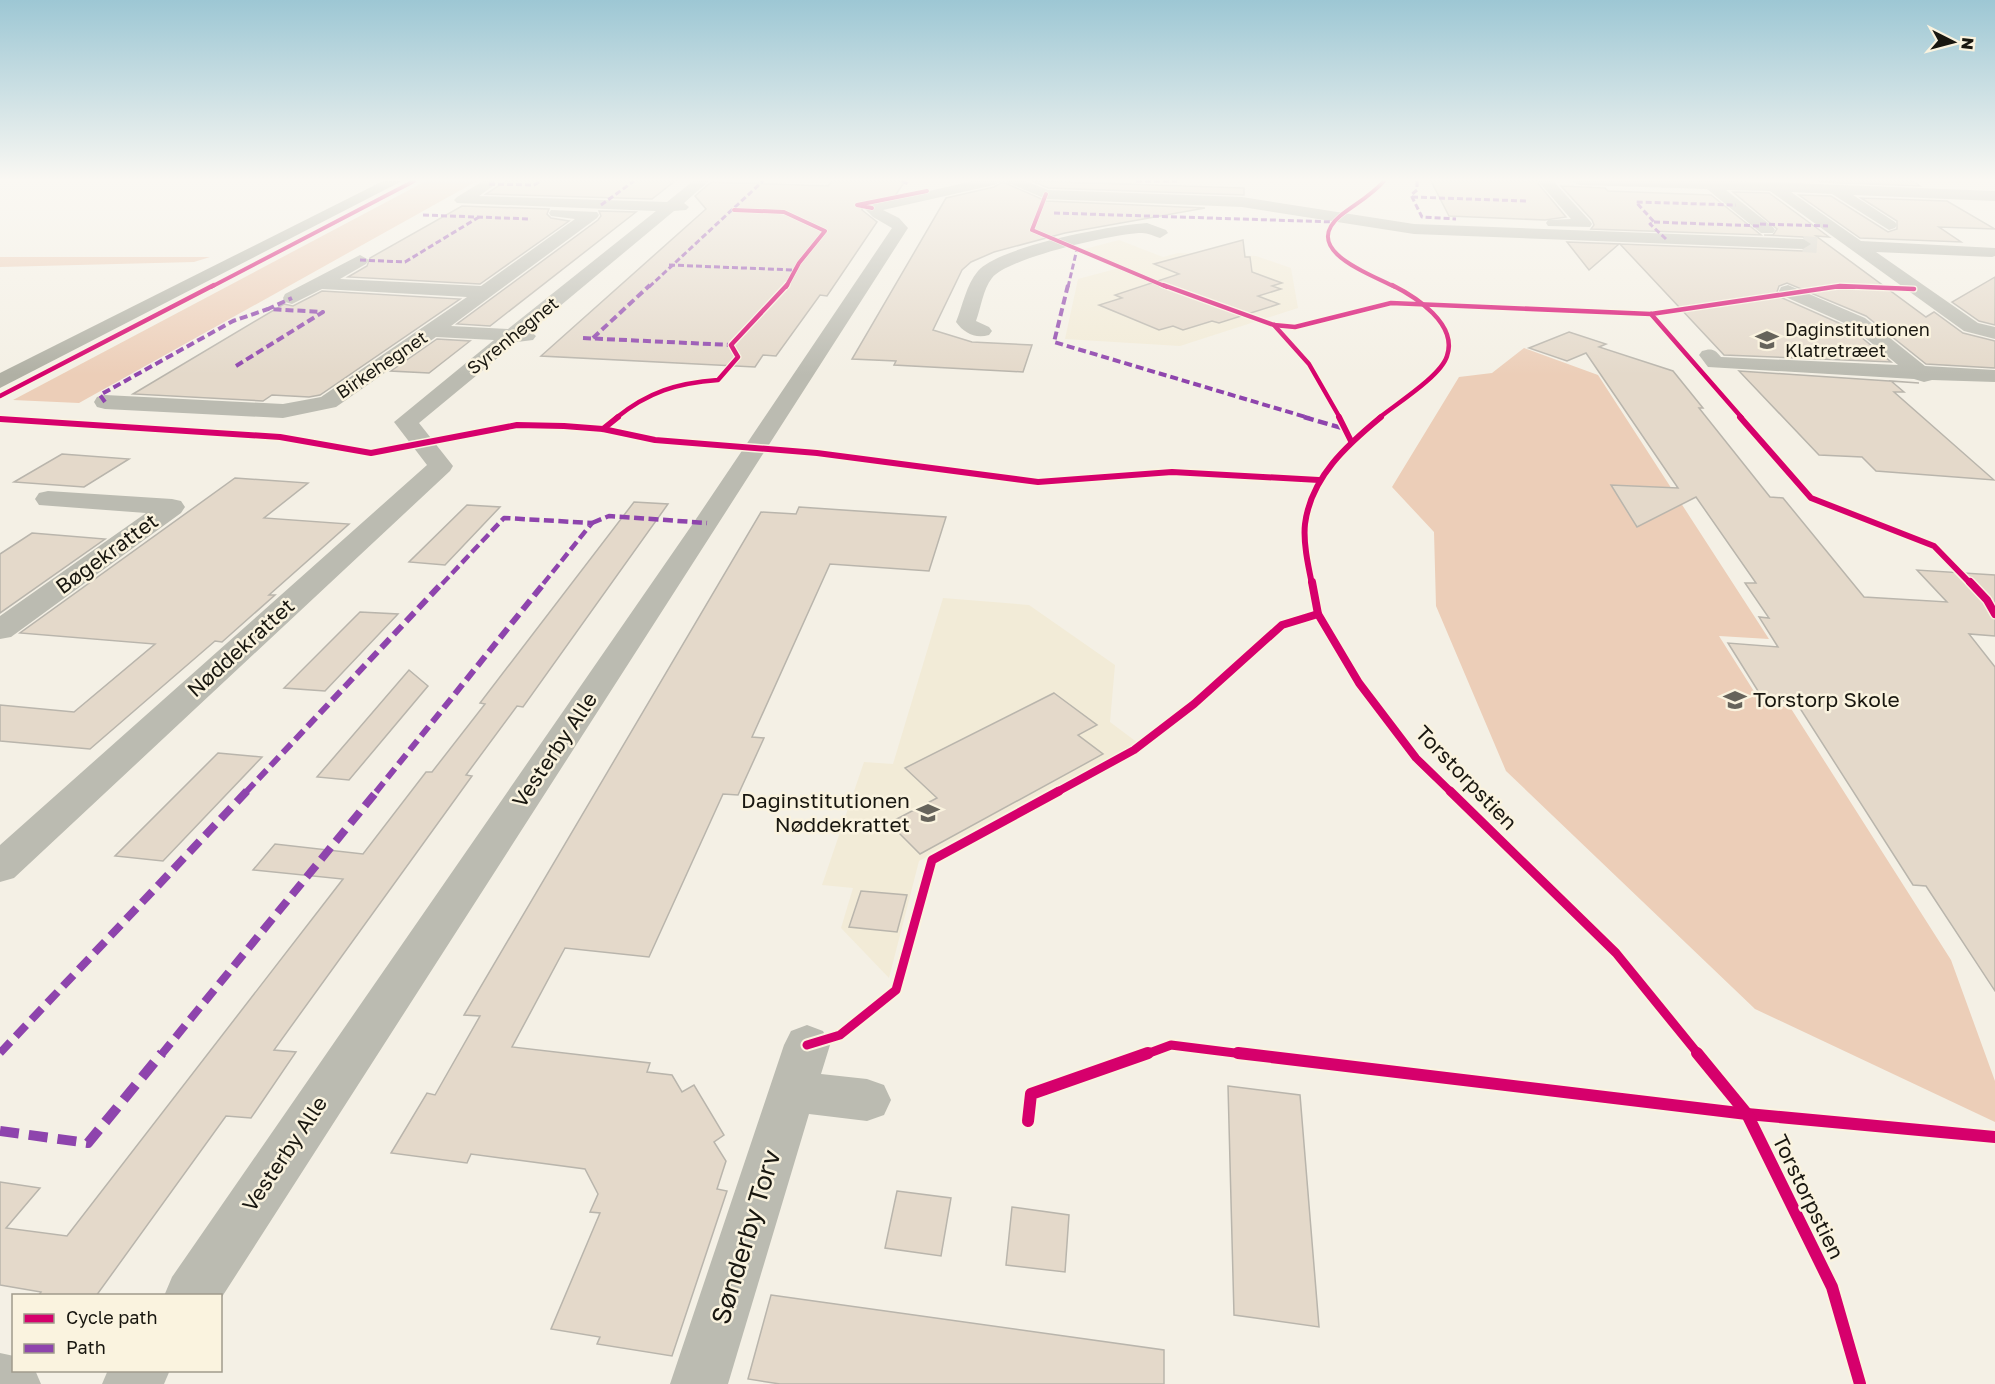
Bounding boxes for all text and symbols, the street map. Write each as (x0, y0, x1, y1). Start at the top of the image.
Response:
north arrow (1923, 12, 1983, 72)
text: N (1957, 36, 1978, 51)
street label: Syrenhegnet (462, 292, 562, 379)
place label: Daginstitutionen Klatretræet (1785, 318, 1930, 361)
street label: Birkehegnet (332, 326, 431, 403)
school or university icon: Daginstitutionen Klatretræet (1754, 327, 1780, 353)
street label: Bøgekrattet (50, 507, 163, 599)
street label: Nøddekrattet (181, 592, 299, 702)
place label: Torstorp Skole (1753, 686, 1900, 712)
street label: Vesterby Alle (506, 687, 602, 812)
school or university icon: Torstorp Skole (1722, 687, 1748, 713)
street label: Torstorpstien (1410, 720, 1523, 835)
place label: Daginstitutionen Nøddekrattet (741, 787, 910, 837)
school or university icon: Daginstitutionen Nøddekrattet (915, 800, 941, 826)
street label: Vesterby Alle (236, 1091, 332, 1216)
street label: Torstorpstien (1768, 1130, 1850, 1263)
street label: Sønderby Torv (704, 1145, 787, 1328)
legend (12, 1294, 222, 1372)
text: Cycle path (66, 1306, 158, 1328)
text: Path (66, 1336, 106, 1358)

